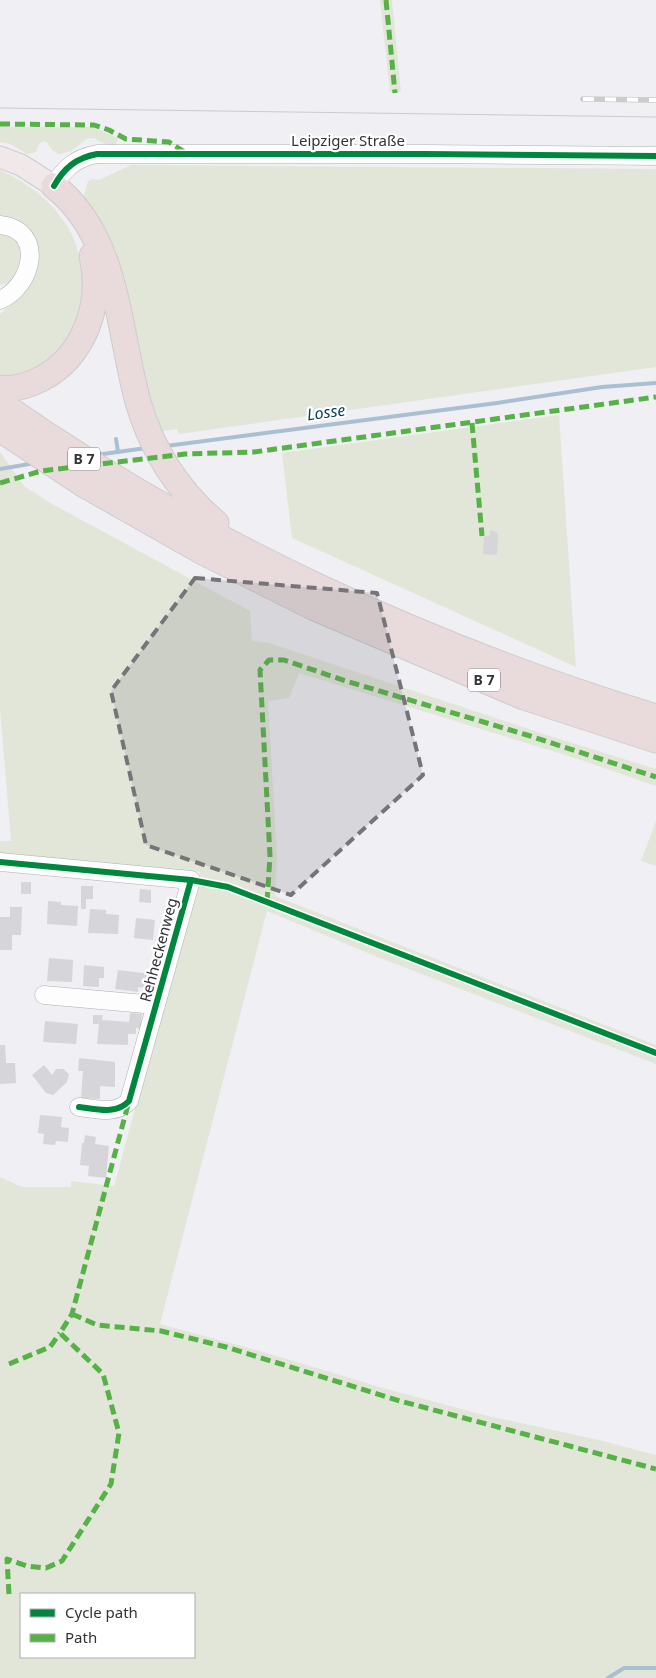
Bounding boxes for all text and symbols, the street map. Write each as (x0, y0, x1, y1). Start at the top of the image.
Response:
street label: Leipziger Straße (291, 130, 405, 150)
water label: Losse (305, 398, 347, 426)
road number: B 7 (68, 448, 100, 470)
road number: B 7 (468, 668, 500, 692)
street label: Rehheckenweg (134, 895, 182, 1004)
legend (20, 1593, 195, 1658)
text: Cycle path (65, 1602, 138, 1622)
text: Path (65, 1627, 97, 1647)

